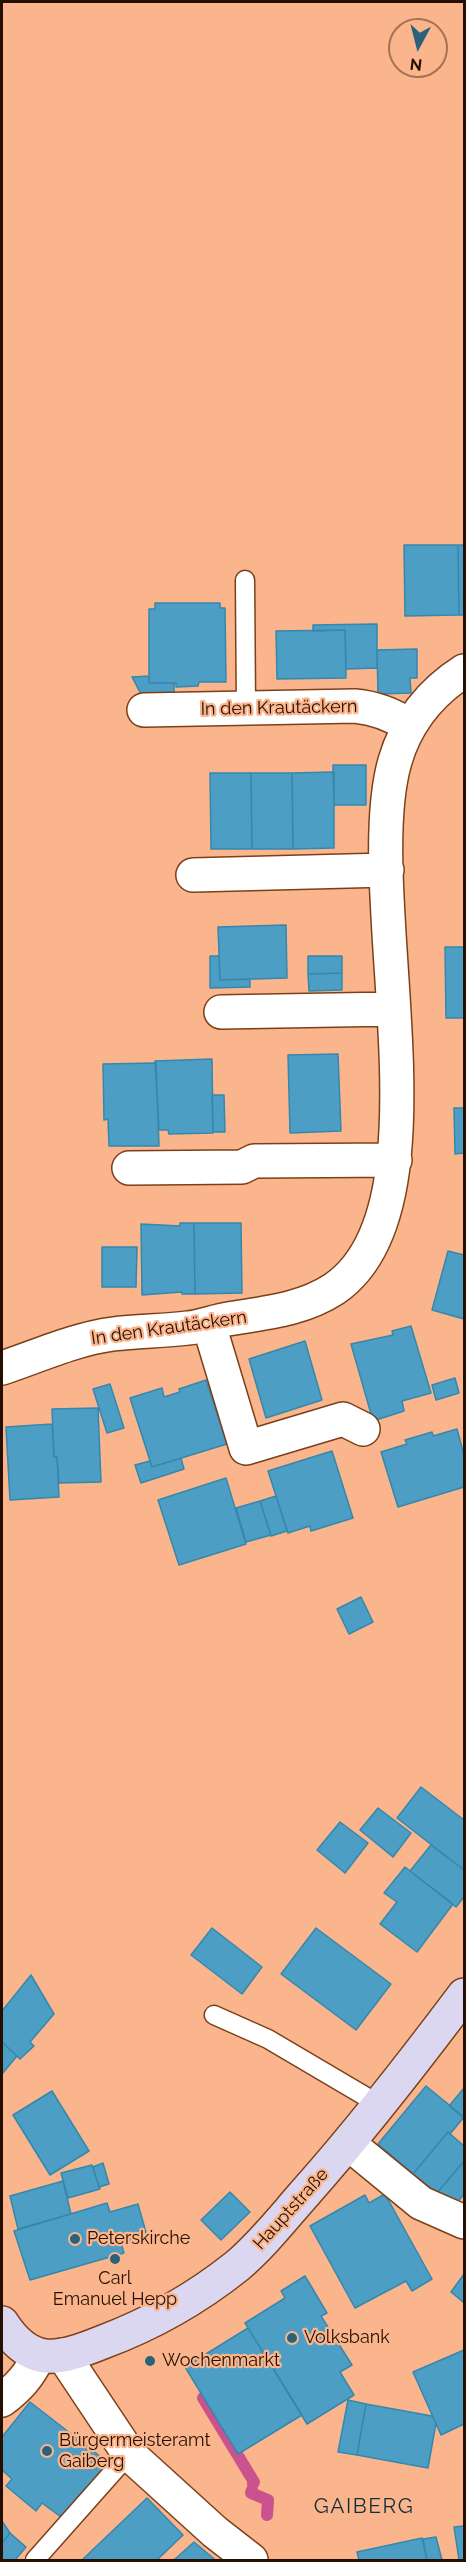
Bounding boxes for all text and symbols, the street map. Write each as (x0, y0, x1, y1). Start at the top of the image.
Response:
north arrow (388, 18, 448, 78)
text: N (409, 54, 423, 75)
street label: In den Krautäckern (200, 696, 358, 720)
street label: In den Krautäckern (90, 1306, 248, 1350)
street label: Hauptstraße (249, 2164, 333, 2254)
place label: Peterskirche (87, 2228, 190, 2250)
marker: Peterskirche (68, 2232, 82, 2246)
marker: Carl Emanuel Hepp (108, 2252, 122, 2266)
place label: Carl Emanuel Hepp (53, 2268, 177, 2310)
place label: Volksbank (304, 2327, 390, 2349)
marker: Volksbank (285, 2331, 299, 2345)
place label: Wochenmarkt (162, 2350, 280, 2372)
marker: Wochenmarkt (143, 2354, 157, 2368)
place label: Bürgermeisteramt Gaiberg (59, 2430, 210, 2472)
marker: Bürgermeisteramt Gaiberg (40, 2444, 54, 2458)
district label: GAIBERG (314, 2494, 414, 2520)

